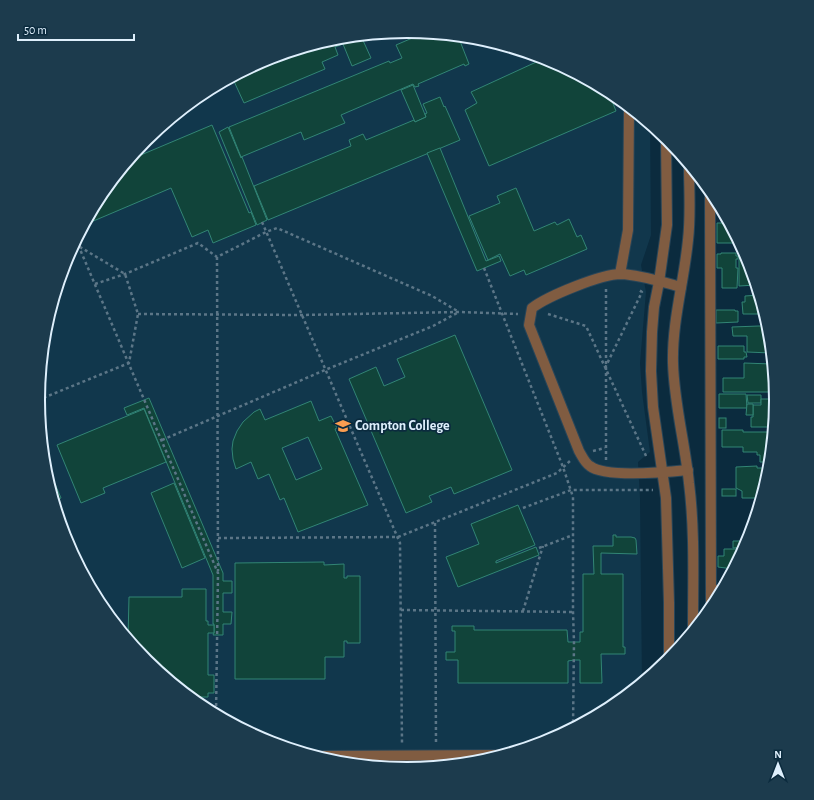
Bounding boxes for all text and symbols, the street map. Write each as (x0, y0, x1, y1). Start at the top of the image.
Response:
scale bar (18, 16, 134, 42)
text: 50 m (24, 24, 47, 36)
school or university icon: Compton College (334, 417, 352, 435)
place label: Compton College (355, 419, 450, 433)
north arrow (758, 744, 798, 784)
text: N (774, 749, 782, 760)

